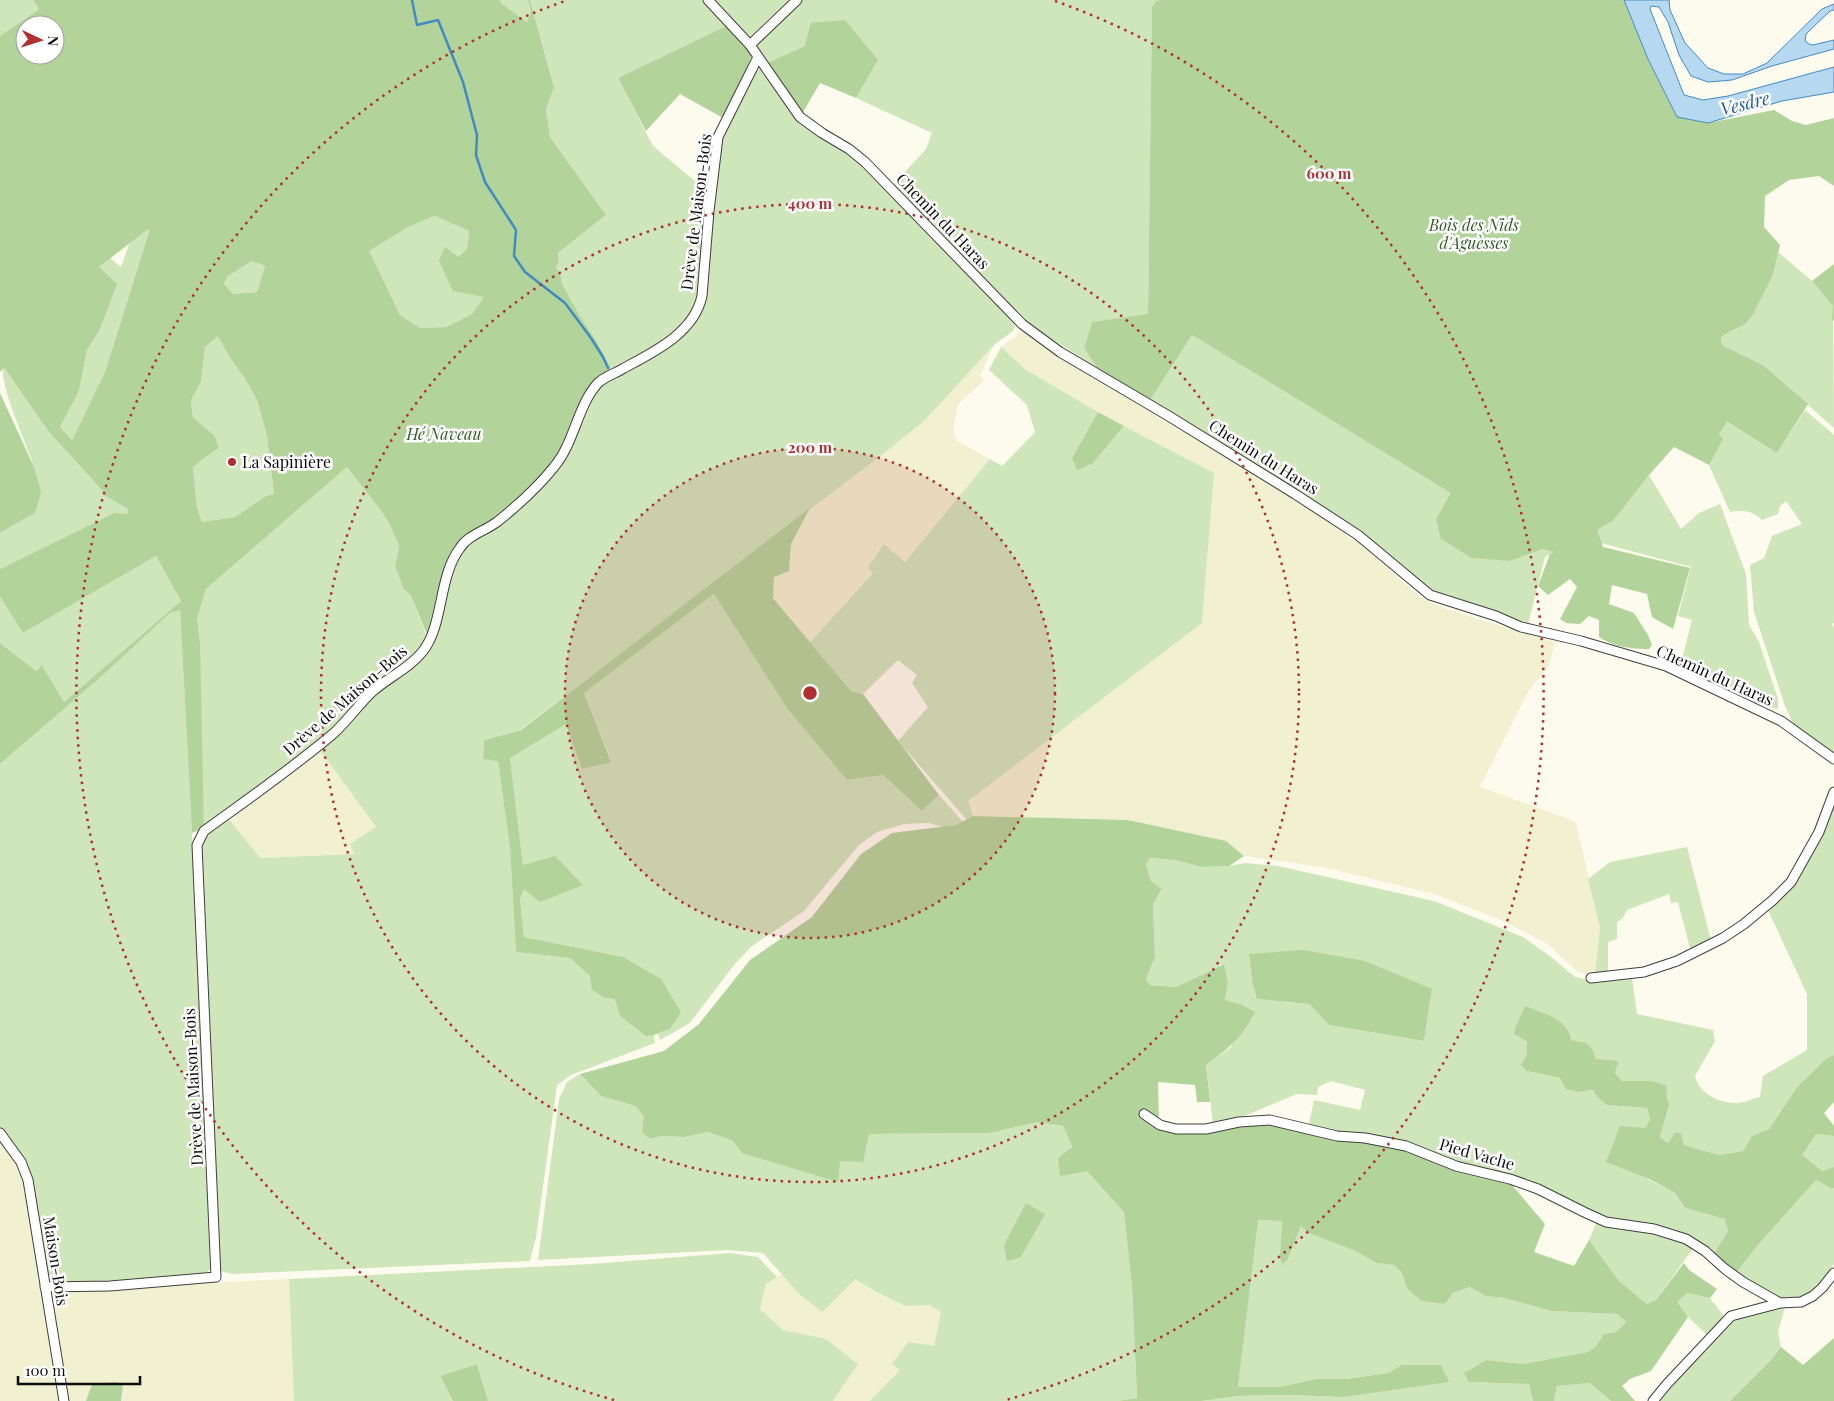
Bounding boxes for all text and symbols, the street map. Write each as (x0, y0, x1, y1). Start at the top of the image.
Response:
north arrow (15, 15, 65, 65)
text: N (44, 35, 63, 47)
water label: Vesdre (1718, 85, 1772, 121)
street label: Drève de Maison-Bois (675, 132, 716, 292)
text: 600 m (1307, 163, 1352, 183)
street label: Chemin du Haras (892, 168, 995, 273)
text: 400 m (788, 193, 833, 213)
park label: Bois des Nids d'Aguèsses (1428, 214, 1519, 253)
street label: Chemin du Haras (1205, 414, 1323, 499)
park label: Hé Naveau (405, 423, 482, 444)
text: 200 m (788, 437, 833, 457)
place label: La Sapinière (242, 451, 331, 472)
marker: La Sapinière (226, 456, 238, 468)
street label: Chemin du Haras (1653, 639, 1777, 710)
street label: Drève de Maison-Bois (278, 640, 411, 759)
centre of rings (801, 684, 819, 702)
street label: Drève de Maison-Bois (178, 1008, 207, 1166)
street label: Pied Vache (1437, 1133, 1517, 1174)
street label: Maison-Bois (39, 1215, 74, 1307)
scale bar (18, 1354, 140, 1386)
text: 100 m (25, 1360, 66, 1380)

